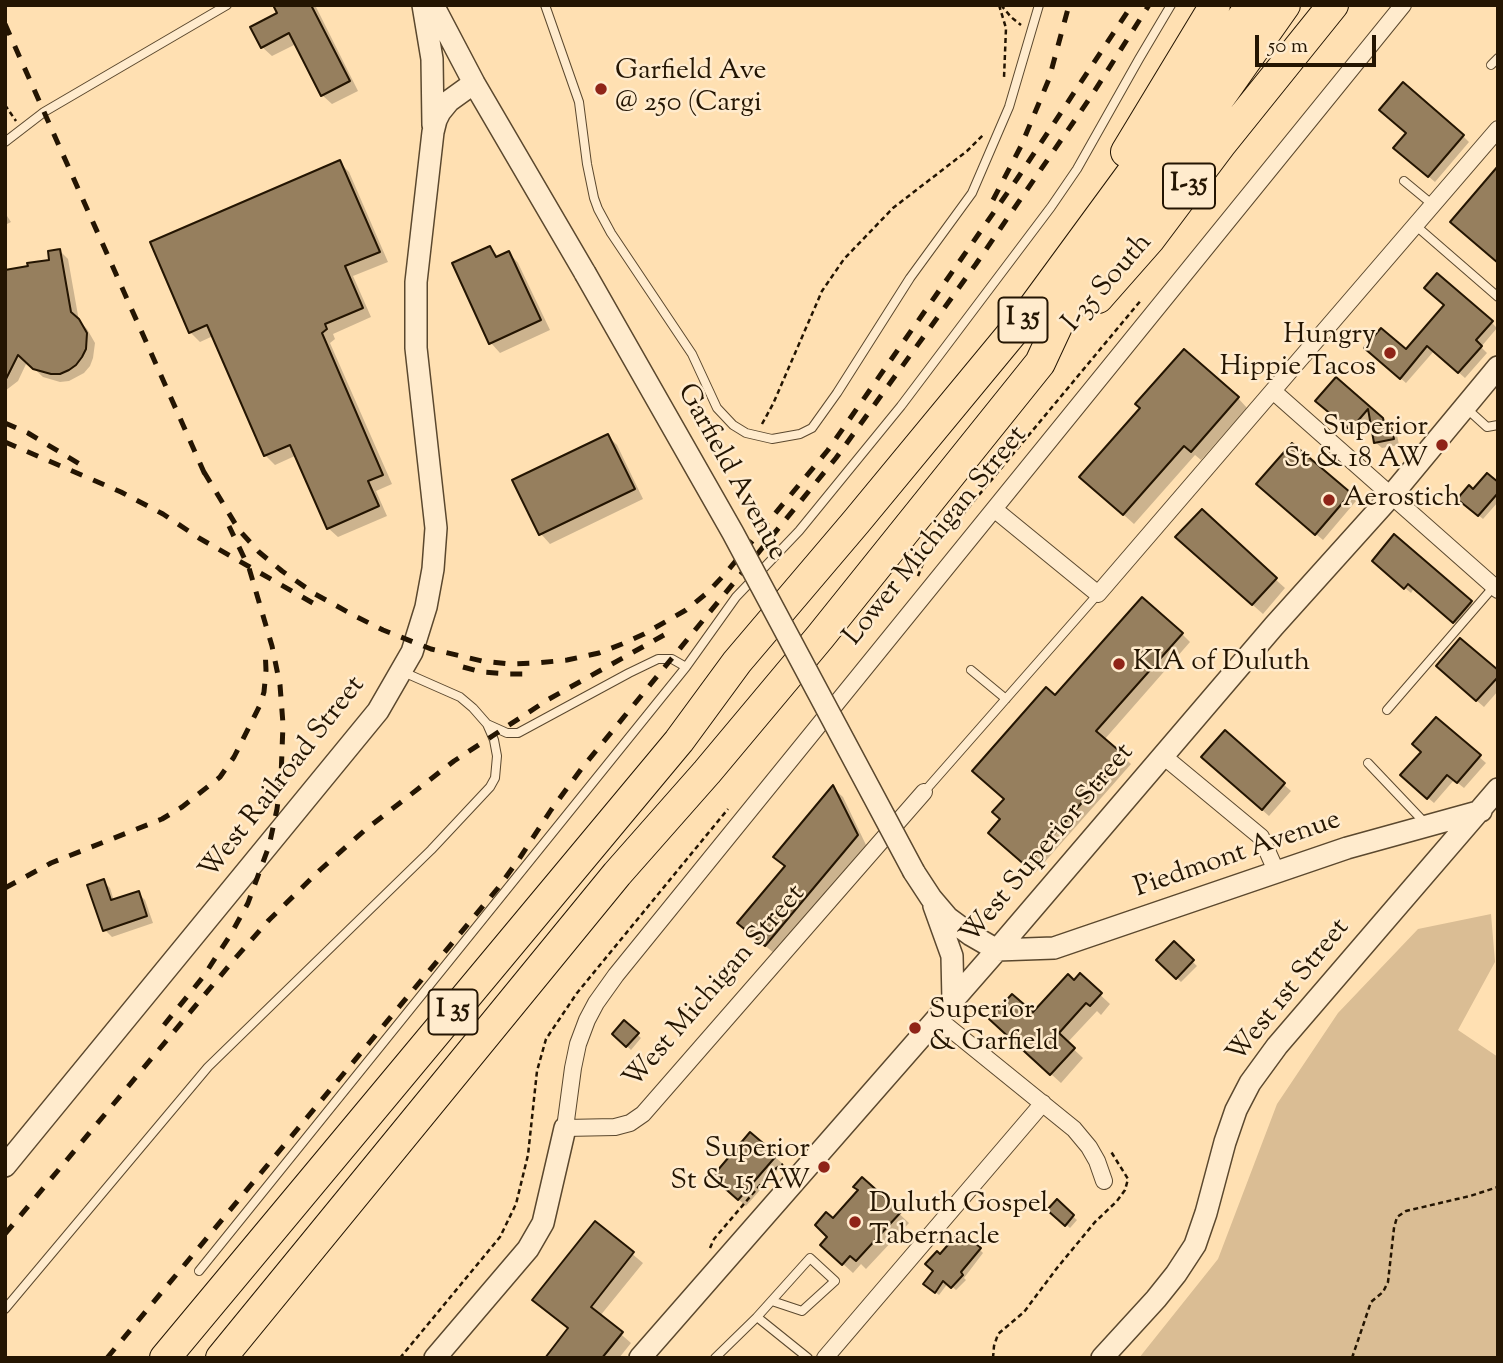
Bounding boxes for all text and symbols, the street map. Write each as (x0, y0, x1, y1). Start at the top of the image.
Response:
scale bar (1258, 21, 1379, 65)
text: 50 m (1268, 32, 1308, 62)
place label: Garfield Ave @ 250 (Cargi (615, 56, 766, 122)
marker: Garfield Ave @ 250 (Cargi (593, 81, 609, 97)
road number: I-35 (1163, 164, 1215, 209)
street label: I-35 South (1057, 228, 1161, 340)
road number: I 35 (998, 298, 1048, 342)
place label: Hungry Hippie Tacos (1220, 320, 1376, 386)
marker: Hungry Hippie Tacos (1382, 345, 1398, 361)
street label: Garfield Avenue (668, 379, 792, 567)
place label: Superior St & 18 AW (1284, 412, 1428, 478)
street label: Lower Michigan Street (838, 420, 1036, 654)
marker: Superior St & 18 AW (1434, 437, 1450, 453)
place label: Aerostich (1343, 483, 1461, 517)
marker: Aerostich (1321, 492, 1337, 508)
place label: KIA of Duluth (1133, 647, 1310, 681)
marker: KIA of Duluth (1111, 656, 1127, 672)
street label: West Railroad Street (194, 671, 374, 887)
street label: West Superior Street (955, 738, 1143, 952)
street label: Piedmont Avenue (1131, 805, 1345, 907)
street label: West Michigan Street (618, 879, 814, 1097)
street label: West 1st Street (1221, 913, 1359, 1071)
road number: I 35 (428, 990, 477, 1035)
place label: Superior & Garfield (929, 995, 1059, 1061)
marker: Superior & Garfield (907, 1020, 923, 1036)
place label: Superior St & 15 AW (670, 1134, 810, 1200)
marker: Superior St & 15 AW (816, 1159, 832, 1175)
place label: Duluth Gospel Tabernacle (869, 1189, 1048, 1255)
marker: Duluth Gospel Tabernacle (847, 1214, 863, 1230)

